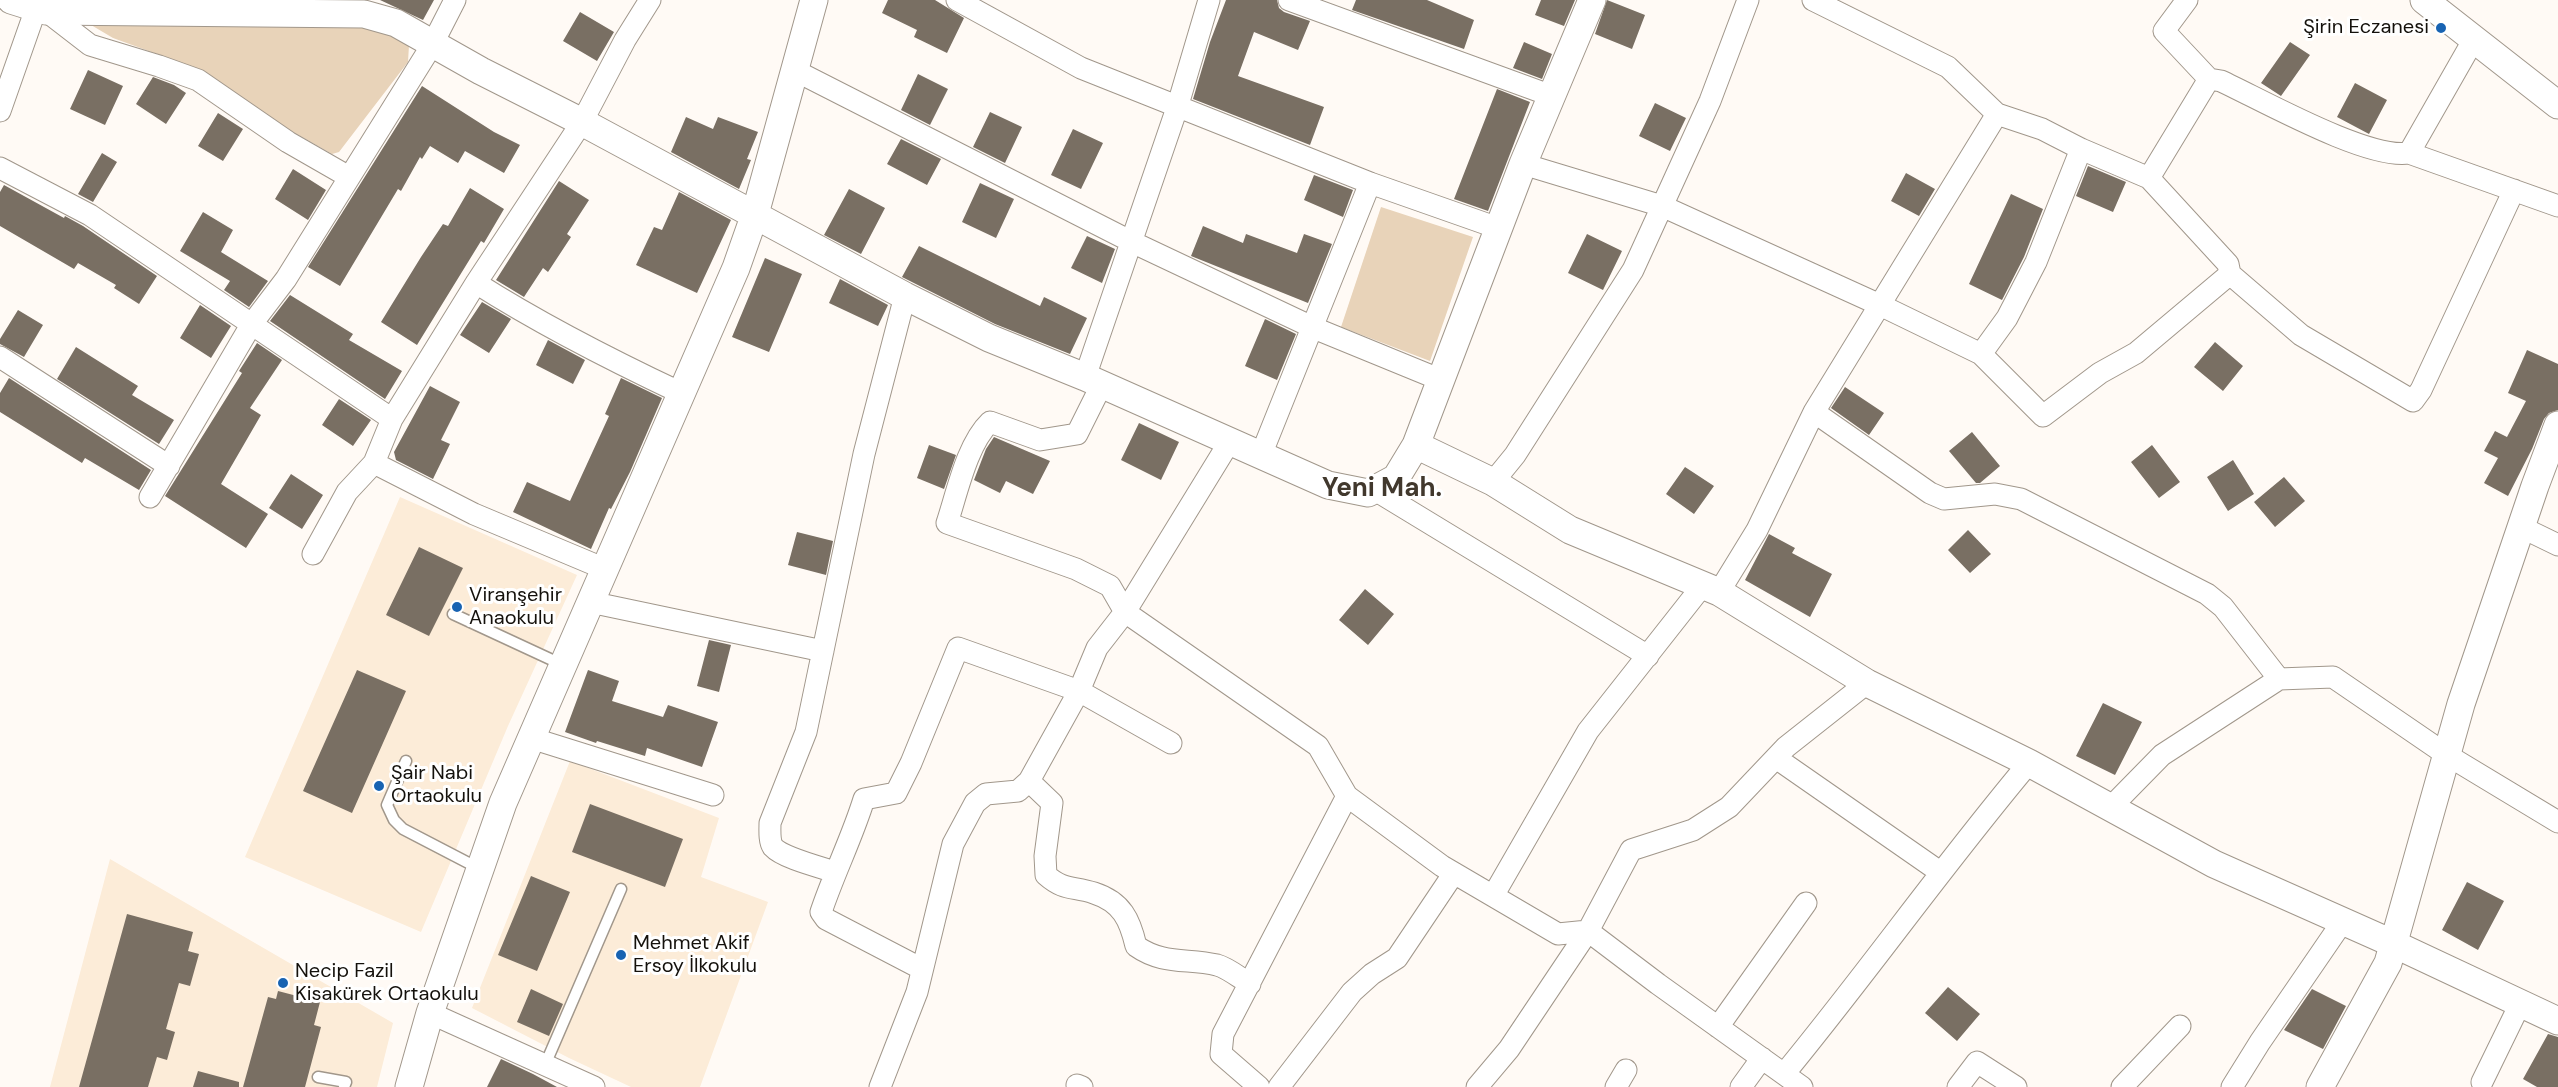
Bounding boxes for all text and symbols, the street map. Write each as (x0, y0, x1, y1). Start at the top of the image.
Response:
place label: Şirin Eczanesi (2303, 16, 2429, 40)
marker: Şirin Eczanesi (2434, 21, 2448, 35)
district label: Yeni Mah. (1322, 473, 1442, 505)
place label: Viranşehir Anaokulu (469, 584, 562, 631)
marker: Viranşehir Anaokulu (450, 600, 464, 614)
place label: Şair Nabi Ortaokulu (391, 762, 482, 809)
marker: Şair Nabi Ortaokulu (372, 779, 386, 793)
place label: Mehmet Akif Ersoy İlkokulu (633, 932, 757, 979)
marker: Mehmet Akif Ersoy İlkokulu (614, 948, 628, 962)
place label: Necip Fazil Kisakürek Ortaokulu (295, 960, 479, 1007)
marker: Necip Fazil Kisakürek Ortaokulu (276, 976, 290, 990)

